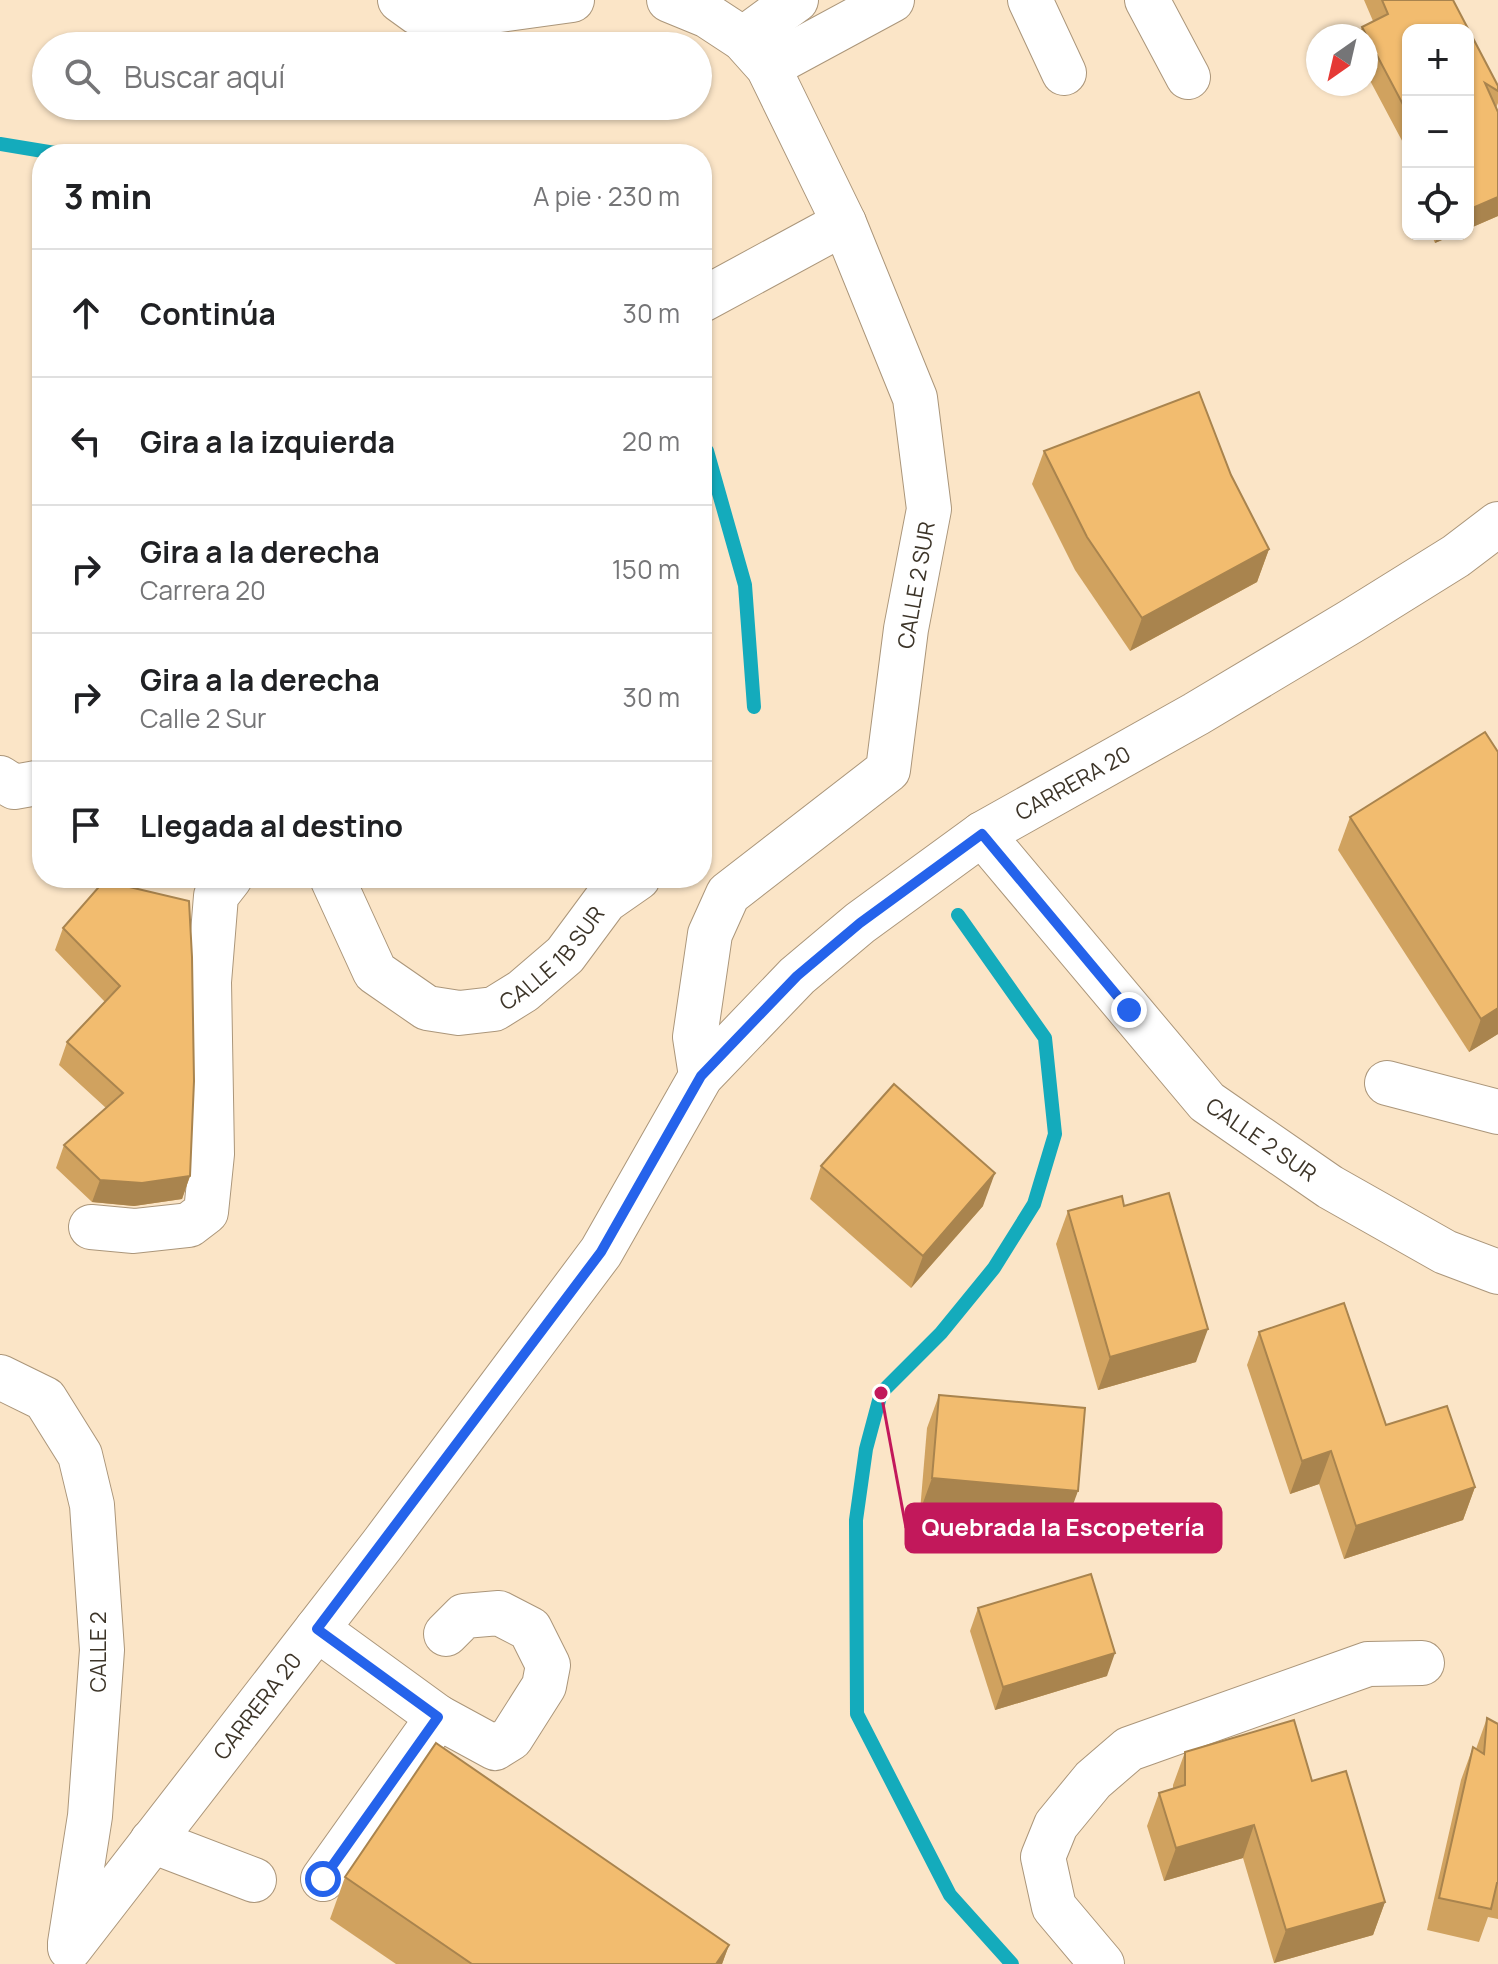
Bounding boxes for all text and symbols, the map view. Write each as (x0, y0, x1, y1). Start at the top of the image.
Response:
north arrow (1306, 24, 1378, 96)
map controls (1402, 24, 1474, 240)
button: + (1402, 24, 1474, 96)
search box (32, 32, 712, 120)
icon: search (60, 54, 104, 98)
text: Buscar aquí (124, 56, 285, 97)
button: − (1402, 96, 1474, 168)
button: locate (1402, 168, 1474, 240)
text: 3 min (64, 173, 152, 219)
text: A pie · 230 m (533, 178, 680, 214)
icon: ahead (64, 291, 108, 335)
text: Continúa (140, 293, 276, 334)
text: 30 m (623, 295, 680, 331)
icon: left (64, 419, 108, 463)
text: Gira a la izquierda (140, 421, 395, 462)
text: 20 m (622, 423, 680, 459)
street label: CALLE 2 SUR (890, 519, 942, 651)
text: Gira a la derecha (140, 531, 380, 572)
icon: right (64, 547, 108, 591)
text: 150 m (612, 551, 680, 587)
text: Carrera 20 (140, 572, 266, 608)
text: Gira a la derecha (140, 659, 380, 700)
icon: right (64, 675, 108, 719)
text: 30 m (623, 679, 680, 715)
text: Calle 2 Sur (140, 700, 266, 736)
street label: CARRERA 20 (1010, 739, 1136, 827)
icon: arrive (64, 803, 108, 847)
text: Llegada al destino (140, 805, 403, 846)
street label: CALLE 1B SUR (494, 900, 611, 1017)
route end (1111, 992, 1147, 1028)
street label: CALLE 2 SUR (1200, 1091, 1323, 1188)
callout: Quebrada la Escopetería (906, 1504, 1221, 1552)
text: Quebrada la Escopetería (922, 1510, 1205, 1543)
street label: CALLE 2 (83, 1611, 113, 1693)
street label: CARRERA 20 (206, 1646, 308, 1766)
route start (305, 1861, 341, 1897)

